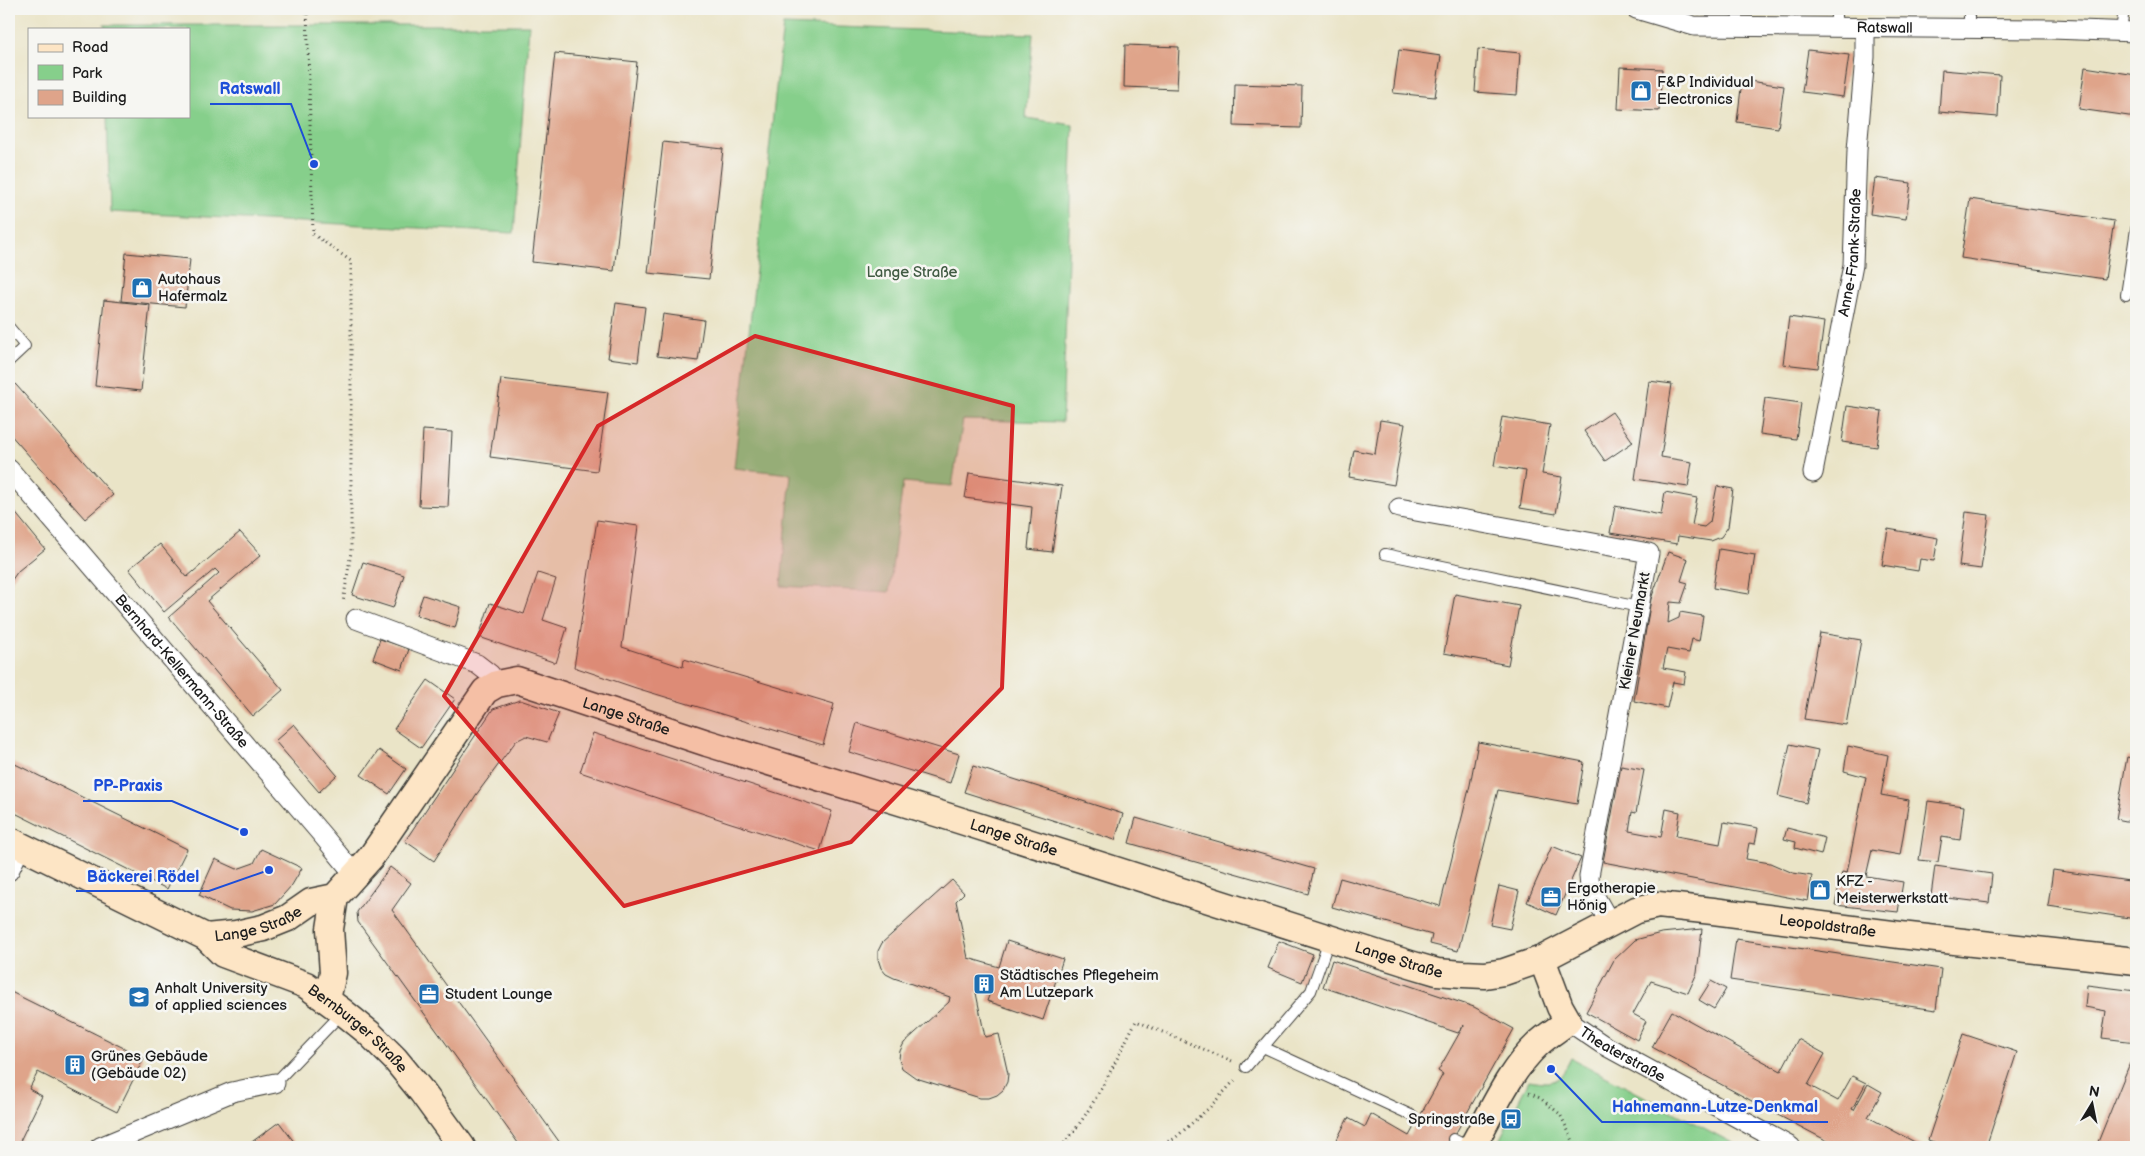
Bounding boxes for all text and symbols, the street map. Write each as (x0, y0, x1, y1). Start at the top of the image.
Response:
street label: Ratswall (1856, 18, 1913, 37)
legend (28, 28, 190, 118)
text: Road (72, 38, 108, 57)
text: Park (72, 64, 103, 83)
callout: Ratswall (210, 73, 291, 104)
place label: F&P Individual Electronics (1657, 73, 1754, 109)
shop icon: F&P Individual Electronics (1629, 79, 1653, 103)
text: Ratswall (220, 80, 280, 99)
text: Building (72, 88, 127, 107)
street label: Anne-Frank-Straße (1834, 188, 1865, 318)
park label: Lange Straße (866, 263, 958, 282)
place label: Autohaus Hafermalz (158, 270, 228, 306)
shop icon: Autohaus Hafermalz (130, 276, 154, 300)
street label: Kleiner Neumarkt (1615, 570, 1655, 691)
street label: Bernhard-Kellermann-Straße (111, 590, 253, 752)
street label: Lange Straße (580, 693, 673, 740)
callout: PP-Praxis (83, 770, 172, 801)
text: PP-Praxis (93, 777, 163, 796)
street label: Lange Straße (968, 815, 1060, 861)
callout: Bäckerei Rödel (76, 860, 209, 891)
text: Bäckerei Rödel (87, 868, 199, 887)
place label: KFZ - Meisterwerkstatt (1836, 872, 1949, 908)
shop icon: KFZ - Meisterwerkstatt (1808, 878, 1832, 902)
place label: Ergotherapie Hönig (1567, 879, 1656, 915)
office icon: Ergotherapie Hönig (1539, 885, 1563, 909)
street label: Lange Straße (213, 902, 306, 946)
street label: Leopoldstraße (1778, 910, 1877, 941)
street label: Lange Straße (1352, 938, 1443, 982)
place label: Städtisches Pflegeheim Am Lutzepark (1000, 966, 1159, 1002)
building icon: Städtisches Pflegeheim Am Lutzepark (972, 972, 996, 996)
place label: Anhalt University of applied sciences (155, 979, 288, 1015)
street label: Bernburger Straße (304, 980, 412, 1077)
office icon: Student Lounge (417, 982, 441, 1006)
school or university icon: Anhalt University of applied sciences (127, 985, 151, 1009)
place label: Student Lounge (445, 985, 553, 1004)
street label: Theaterstraße (1576, 1022, 1669, 1086)
place label: Grünes Gebäude (Gebäude 02) (91, 1047, 208, 1083)
building icon: Grünes Gebäude (Gebäude 02) (63, 1053, 87, 1077)
north arrow (2068, 1078, 2118, 1128)
text: N (2088, 1082, 2101, 1101)
callout: Hahnemann-Lutze-Denkmal (1602, 1091, 1828, 1122)
text: Hahnemann-Lutze-Denkmal (1612, 1098, 1818, 1117)
bus stop icon: Springstraße (1499, 1107, 1523, 1131)
place label: Springstraße (1408, 1110, 1495, 1129)

